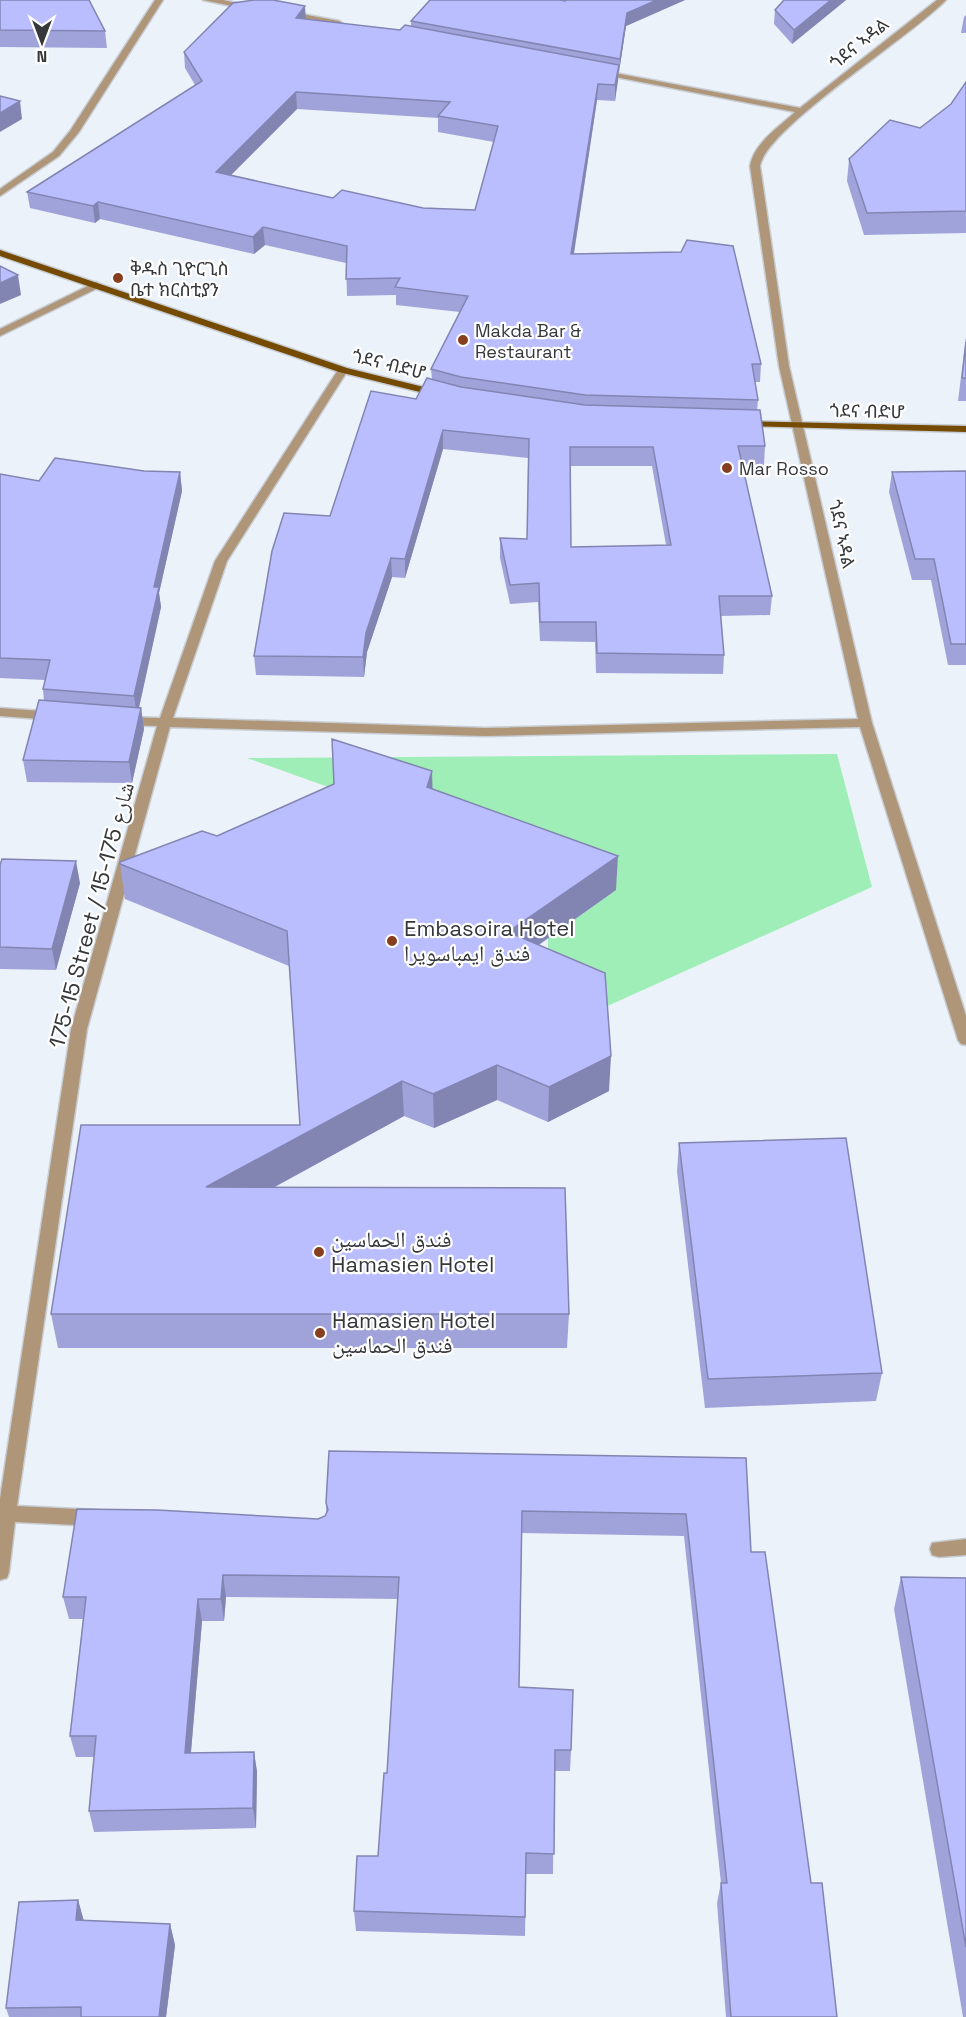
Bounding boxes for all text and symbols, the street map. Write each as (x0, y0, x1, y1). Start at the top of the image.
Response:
north arrow (12, 12, 72, 72)
street label: ጎደና ኣዳል (825, 12, 893, 74)
text: N (37, 46, 47, 67)
place label: ቅዱስ ጊዮርጊስ ቤተ ክርስቲያን (130, 257, 229, 301)
marker: ቅዱስ ጊዮርጊስ ቤተ ክርስቲያን (111, 271, 125, 285)
place label: Makda Bar & Restaurant (475, 319, 581, 363)
marker: Makda Bar & Restaurant (456, 333, 470, 347)
street label: ጎደና ብድሆ (350, 344, 428, 384)
street label: ጎደና ብድሆ (829, 399, 905, 423)
place label: Mar Rosso (739, 457, 829, 480)
marker: Mar Rosso (720, 461, 734, 475)
street label: ጎደና ኣዳል (824, 498, 860, 570)
street label: 175-15 Street / شارع 175-15 (42, 779, 140, 1051)
place label: Embasoira Hotel فندق ايمباسويرا (404, 914, 575, 967)
marker: Embasoira Hotel فندق ايمباسويرا (385, 934, 399, 948)
place label: فندق الحماسين Hamasien Hotel (331, 1225, 494, 1278)
marker: فندق الحماسين Hamasien Hotel (312, 1245, 326, 1259)
place label: Hamasien Hotel فندق الحماسين (332, 1306, 495, 1359)
marker: Hamasien Hotel فندق الحماسين (313, 1326, 327, 1340)

